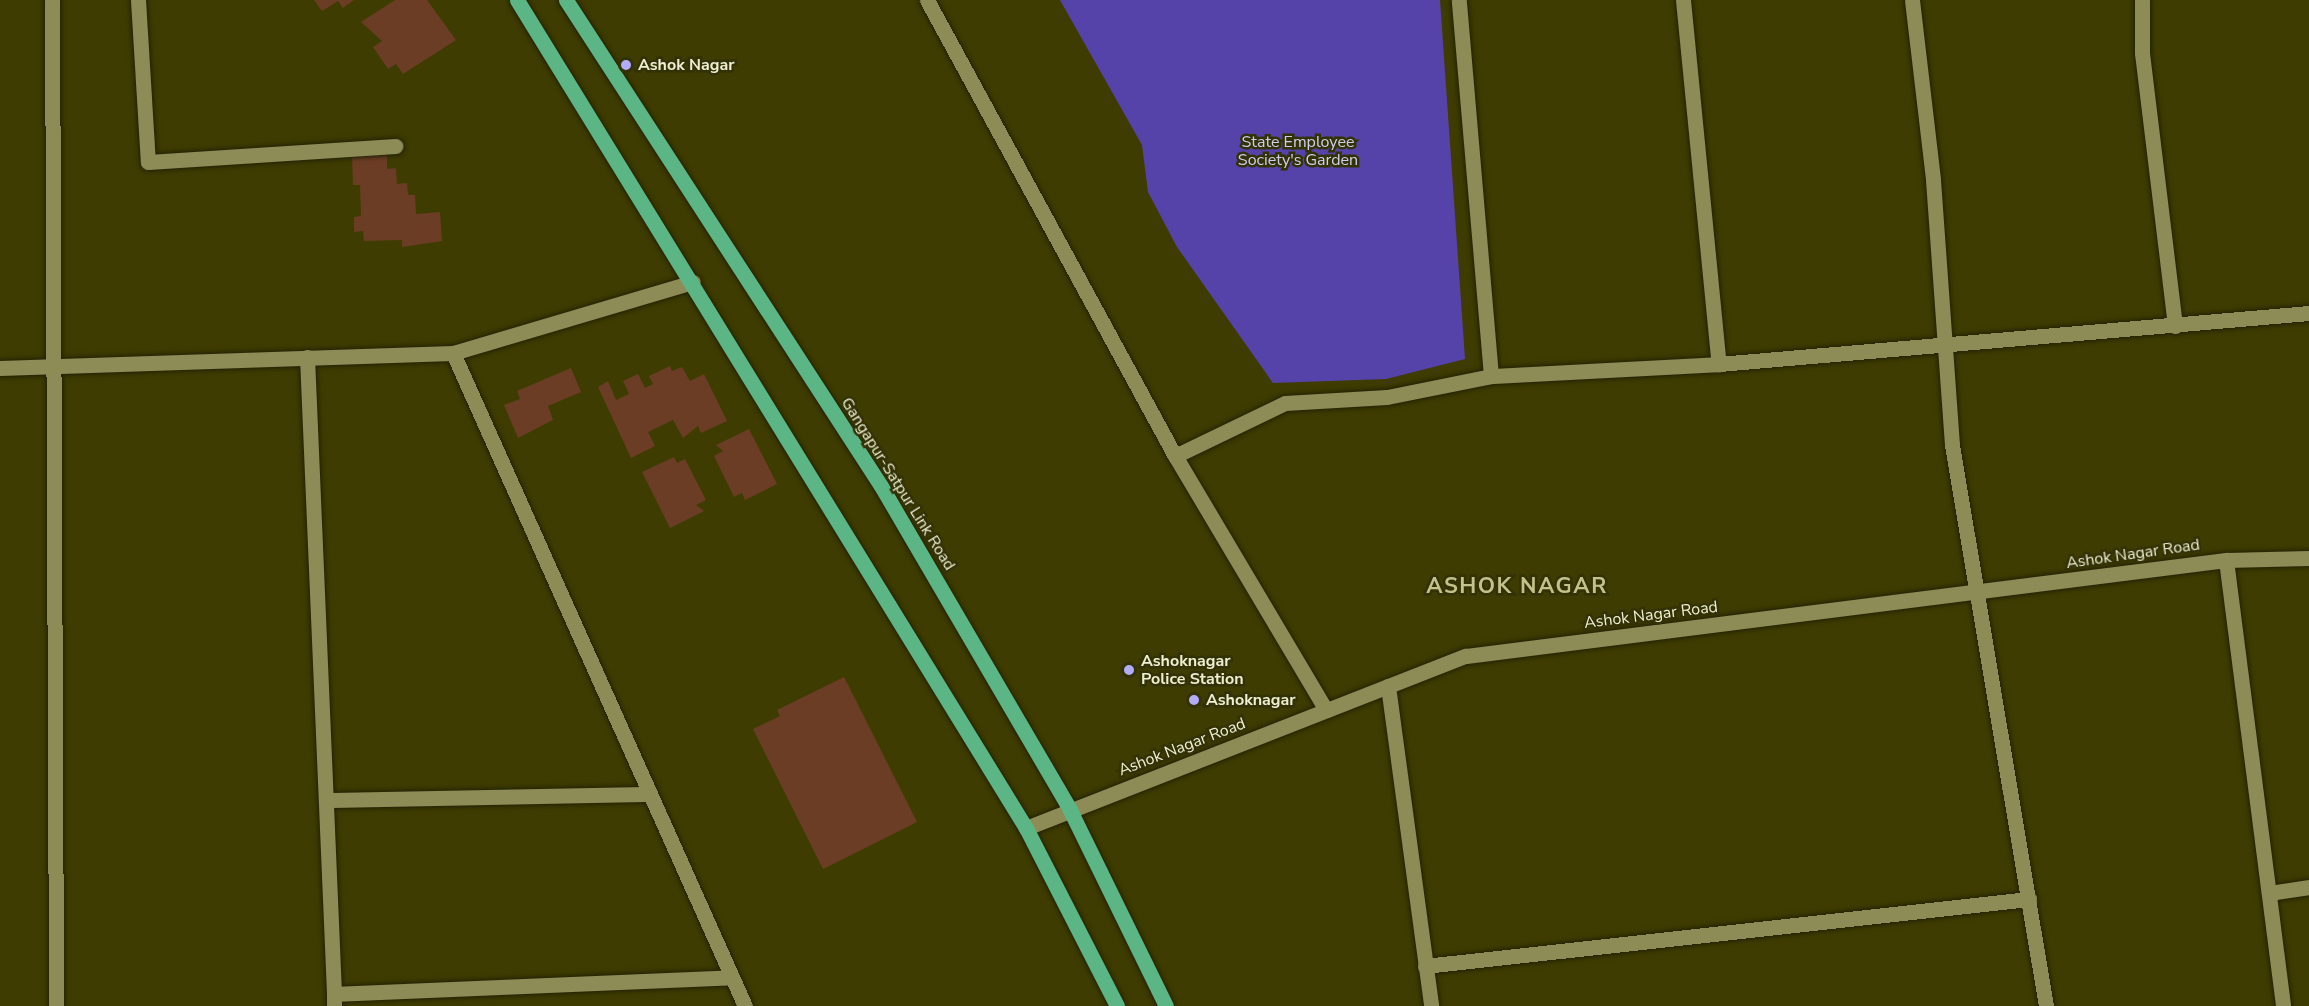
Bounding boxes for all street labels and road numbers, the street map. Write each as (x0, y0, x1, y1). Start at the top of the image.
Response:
street label: Gangapur-Satpur Link Road (837, 394, 959, 574)
street label: Ashok Nagar Road (2065, 535, 2201, 573)
street label: Ashok Nagar Road (1583, 597, 1719, 633)
street label: Ashok Nagar Road (1116, 714, 1248, 780)

